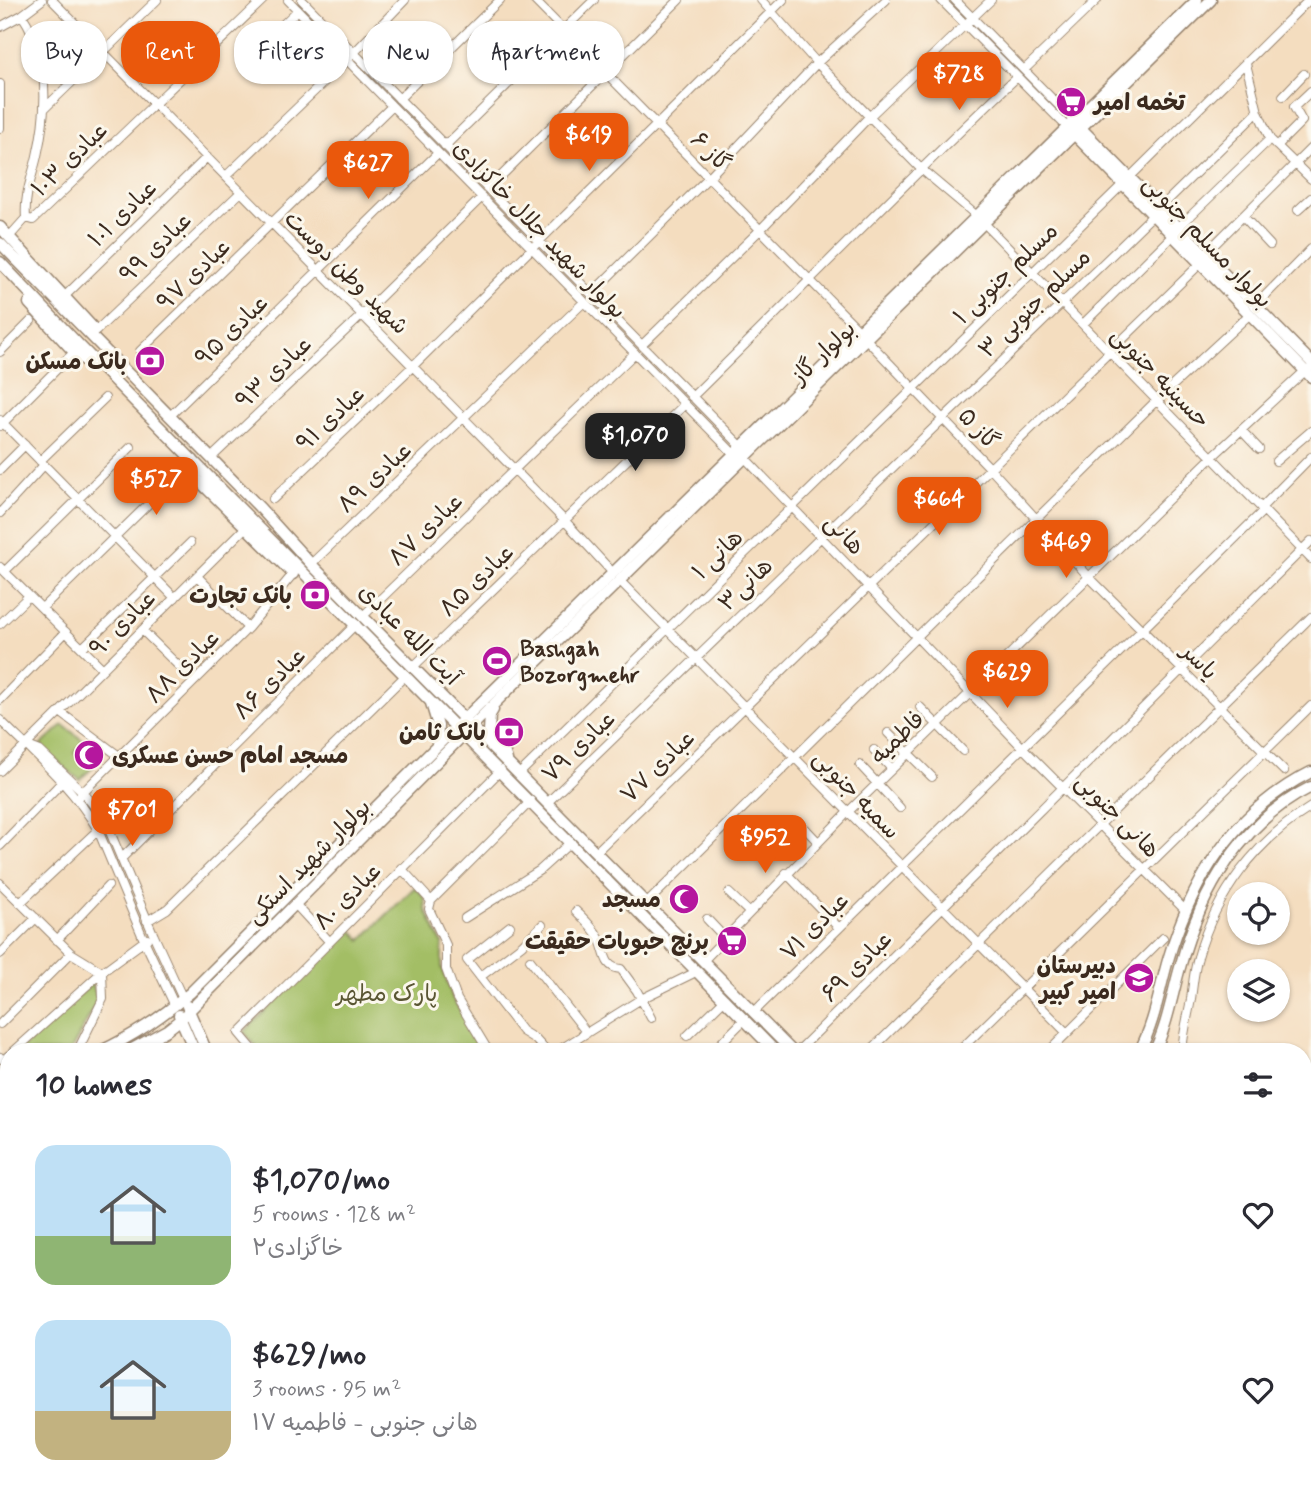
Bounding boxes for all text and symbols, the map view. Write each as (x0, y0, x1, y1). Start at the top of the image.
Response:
chip: Buy (21, 21, 107, 84)
chip: Rent (121, 21, 220, 84)
chip: Filters (234, 21, 349, 84)
chip: New (363, 21, 453, 84)
chip: Apartment (467, 21, 624, 84)
pin: $728 (918, 52, 1000, 112)
text: $728 (933, 60, 985, 90)
supermarket icon: تخمه امیر (1054, 85, 1088, 119)
place label: تخمه امیر (1092, 89, 1186, 119)
pin: $619 (548, 114, 630, 173)
street label: عبادی ۱۰۳ (26, 117, 115, 204)
text: $619 (565, 121, 613, 151)
street label: گاز ۶ (683, 126, 736, 179)
street label: بولوار شهید جلال خاکزادی (445, 135, 632, 326)
pin: $627 (327, 142, 409, 201)
text: $627 (343, 149, 393, 179)
street label: بولوار مسلم جنوبی (1135, 169, 1278, 316)
street label: عبادی ۱۰۱ (83, 174, 164, 255)
street label: شهید وطن دوست (277, 205, 414, 342)
street label: عبادی ۹۹ (114, 207, 199, 290)
street label: ۱ مسلم جنوبی (948, 217, 1066, 333)
street label: عبادی ۹۷ (151, 233, 238, 318)
street label: مسلم جنوبی ۳ (973, 243, 1099, 366)
street label: عبادی ۹۵ (189, 289, 275, 374)
street label: بولوار گاز (784, 315, 863, 393)
street label: حسینیه جنوبی (1104, 321, 1216, 436)
street label: عبادی ۹۳ (230, 331, 319, 416)
bank icon: بانک مسکن (133, 344, 167, 378)
place label: بانک مسکن (25, 348, 127, 378)
street label: عبادی ۹۱ (291, 380, 372, 459)
street label: گاز ۵ (951, 402, 1005, 457)
pin: $1,070 (578, 414, 692, 473)
text: $1,070 (601, 421, 669, 451)
street label: عبادی ۸۹ (332, 436, 419, 520)
pin: $527 (115, 458, 197, 517)
text: $527 (130, 465, 182, 495)
pin: $664 (898, 477, 980, 537)
text: $664 (913, 485, 965, 515)
street label: عبادی ۸۷ (383, 487, 470, 573)
street label: هانی (817, 508, 870, 562)
pin: $469 (1025, 520, 1107, 580)
street label: هانی ۱ (686, 524, 750, 587)
text: $469 (1040, 528, 1092, 558)
street label: عبادی ۸۵ (434, 539, 521, 624)
street label: هانی۳ (713, 552, 780, 619)
bank icon: بانک تجارت (298, 578, 332, 612)
street label: آیت الله عبادی (351, 578, 467, 694)
place label: بانک تجارت (189, 582, 292, 612)
street label: عبادی ۹۰ (84, 585, 163, 664)
street label: عبادی ۸۸ (140, 624, 227, 711)
place label: Bashgah Bozorgmehr (520, 635, 640, 691)
street label: یاسر (1172, 636, 1223, 687)
street label: عبادی ۸۶ (228, 642, 313, 727)
sports icon: Bashgah Bozorgmehr (480, 644, 514, 678)
pin: $629 (966, 650, 1048, 710)
text: $629 (982, 658, 1032, 688)
street label: عبادی ۷۹ (536, 705, 623, 790)
street label: فاطمیه (865, 705, 932, 772)
bank icon: بانک ثامن (492, 715, 526, 749)
place label: بانک ثامن (399, 719, 486, 749)
street label: عبادی ۷۷ (615, 724, 702, 810)
mosque icon: مسجد امام حسن عسکری (72, 738, 106, 772)
place label: مسجد امام حسن عسکری (112, 742, 348, 773)
street label: سمیه جنوبی (805, 744, 906, 847)
street label: هانی جنوبی (1068, 768, 1165, 865)
pin: $701 (91, 788, 173, 848)
street label: بولوار شهید استکی (240, 793, 378, 931)
text: $701 (107, 796, 157, 826)
pin: $952 (724, 816, 806, 875)
text: $952 (740, 823, 790, 853)
street label: عبادی ۸۰ (308, 857, 389, 938)
mosque icon: مسجد (667, 882, 701, 916)
map controls (1227, 882, 1290, 1022)
button: locate (1227, 882, 1290, 945)
place label: مسجد (602, 886, 661, 916)
street label: عبادی ۷۱ (775, 887, 856, 968)
supermarket icon: برنج حبوبات حقیقت (715, 924, 749, 958)
street label: عبادی ۶۹ (815, 925, 899, 1009)
place label: برنج حبوبات حقیقت (525, 928, 709, 958)
place label: دبیرستان امیر کبیر (1037, 952, 1116, 1008)
button: layers (1227, 959, 1290, 1022)
school or university icon: دبیرستان امیر کبیر (1122, 961, 1156, 995)
park label: پارک مطهر (335, 980, 437, 1010)
text: 10 homes (35, 1066, 152, 1105)
icon: filters (1239, 1066, 1277, 1104)
text: $1,070/mo (252, 1161, 390, 1200)
icon: home (91, 1173, 175, 1257)
icon: heart (1239, 1196, 1277, 1234)
text: 5 rooms · 128 m² (252, 1200, 416, 1230)
text: خاگزادی۲ (252, 1234, 343, 1264)
text: $629/mo (252, 1336, 366, 1375)
icon: home (91, 1348, 175, 1432)
icon: heart (1239, 1371, 1277, 1409)
text: 3 rooms · 95 m² (252, 1375, 401, 1405)
text: هانی جنوبی - فاطمیه ۱۷ (252, 1409, 478, 1439)

